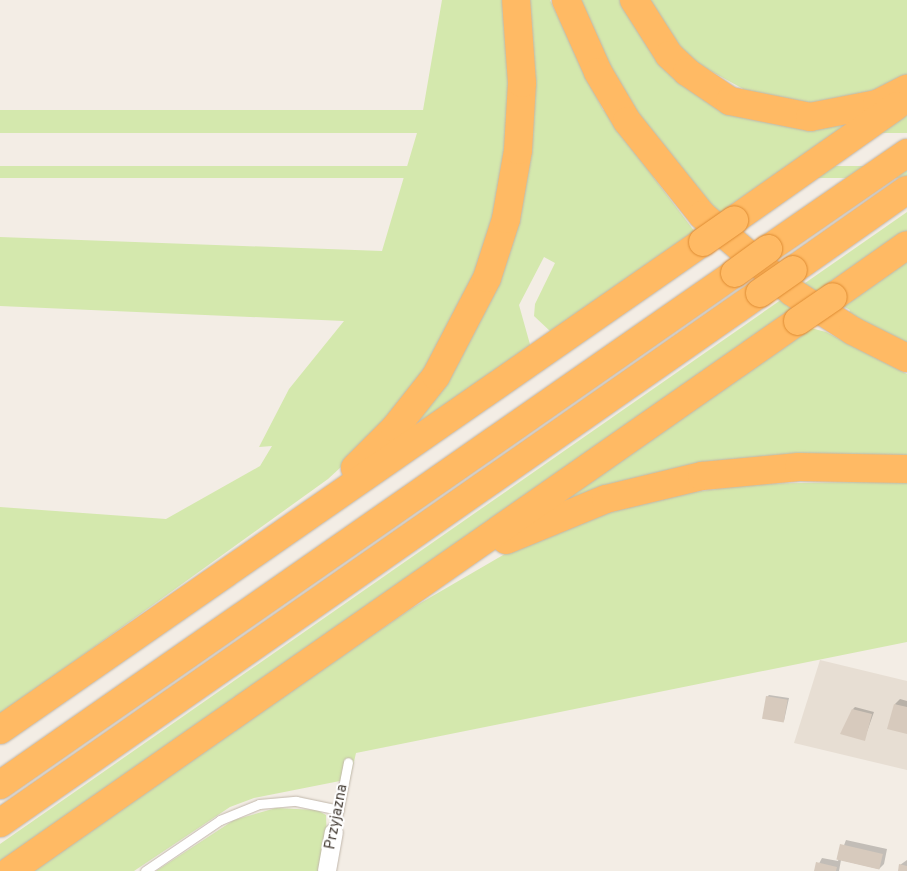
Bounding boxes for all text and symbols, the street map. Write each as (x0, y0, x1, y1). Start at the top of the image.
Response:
street label: Przyjazna (322, 783, 352, 851)

